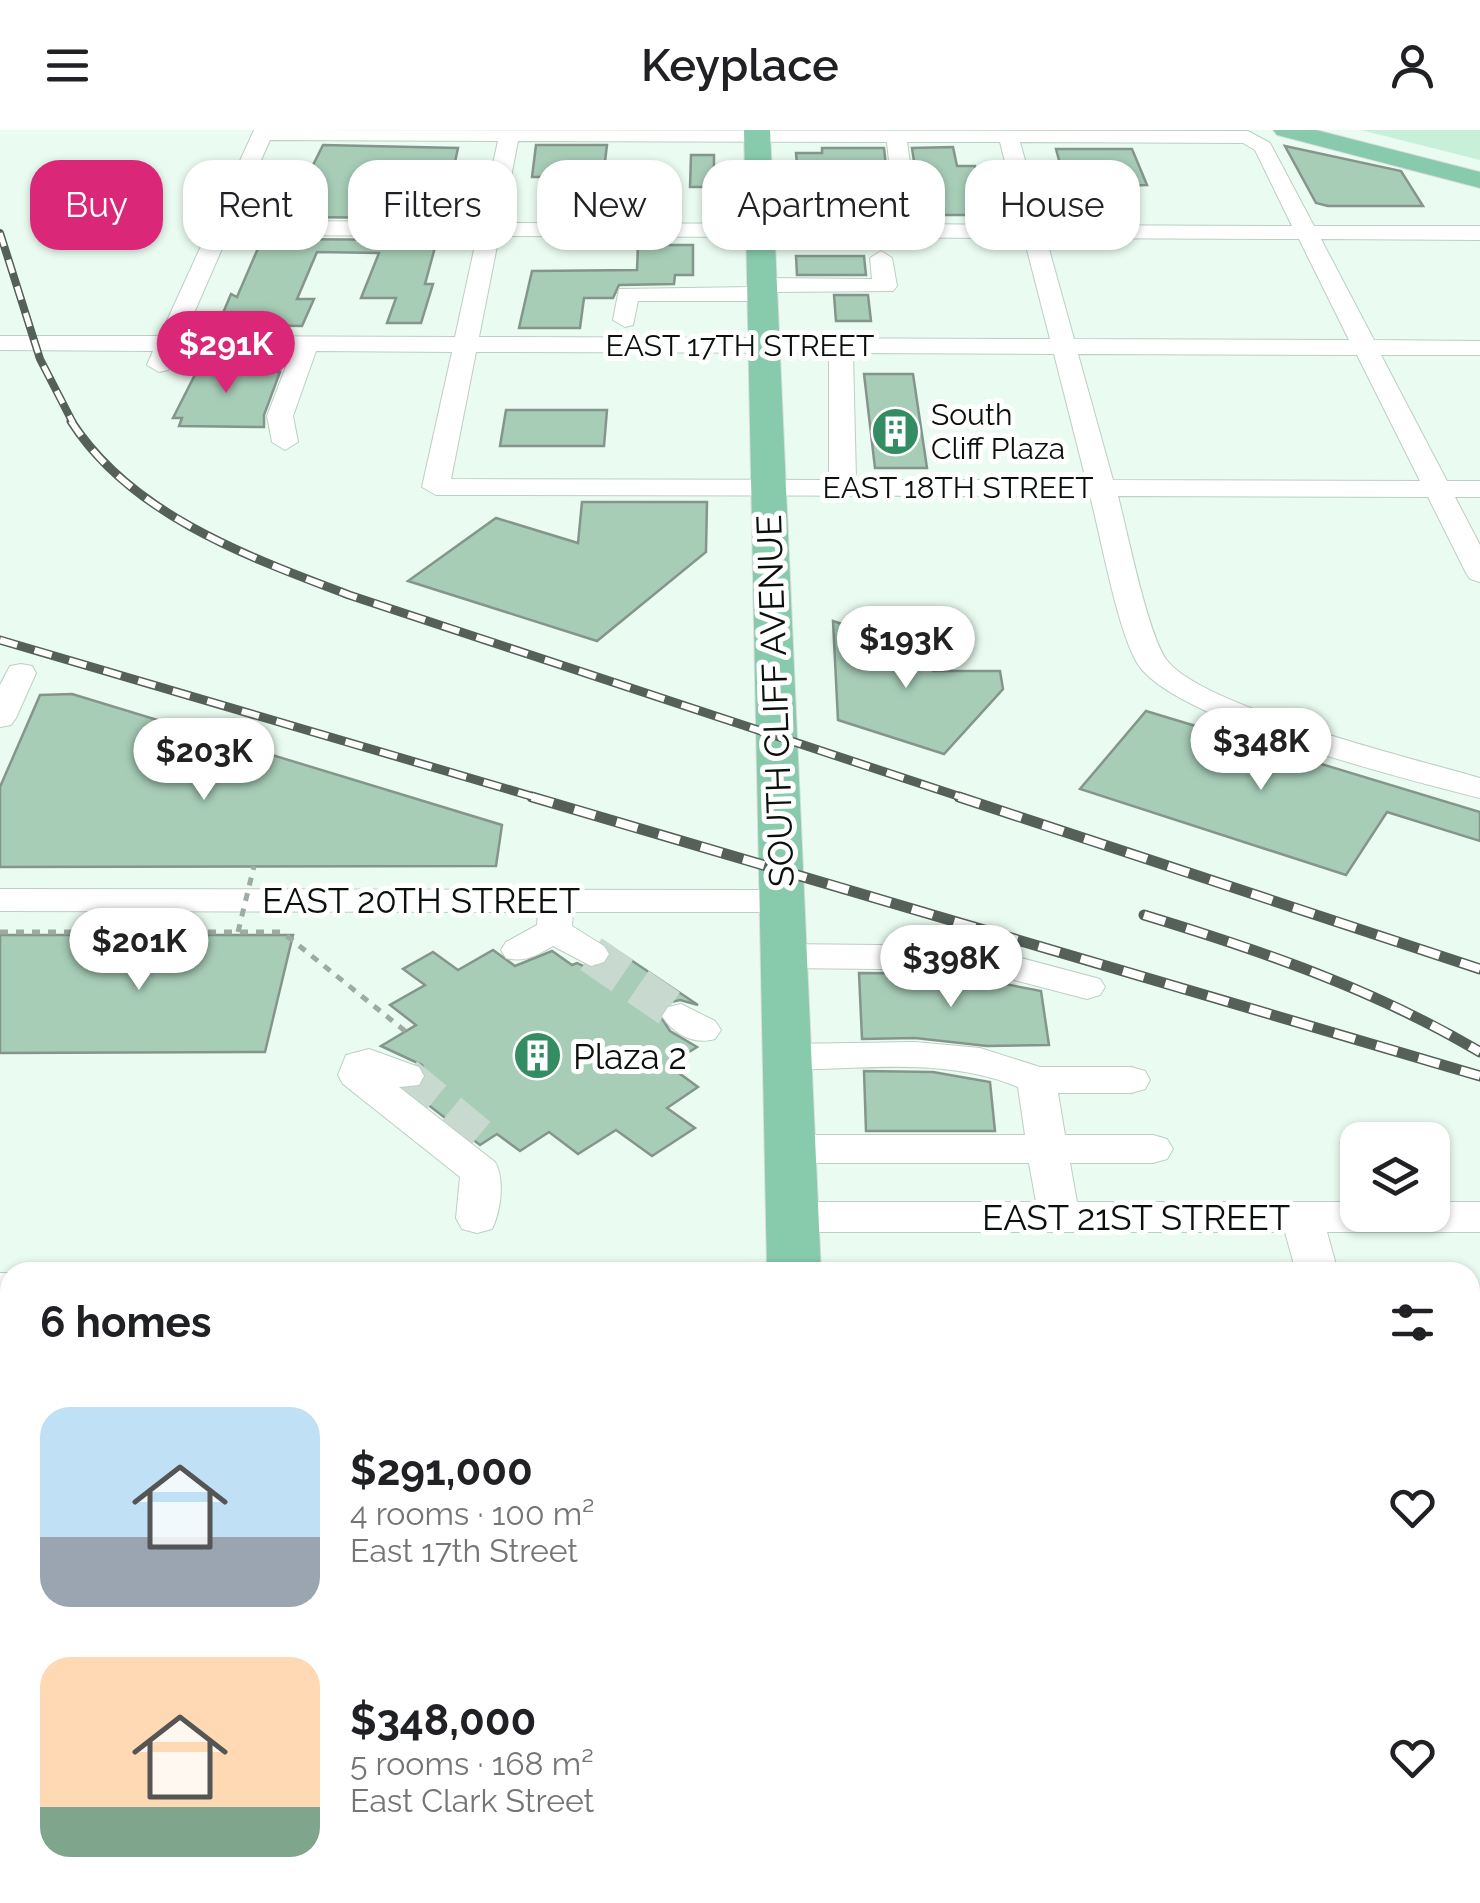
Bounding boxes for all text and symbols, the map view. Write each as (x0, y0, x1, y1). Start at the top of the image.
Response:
icon: menu (40, 38, 95, 93)
icon: person (1385, 38, 1440, 93)
text: Keyplace (641, 39, 839, 92)
chip: Buy (30, 160, 163, 250)
chip: Rent (183, 160, 328, 250)
chip: Filters (348, 160, 517, 250)
chip: New (537, 160, 682, 250)
chip: Apartment (702, 160, 945, 250)
chip: House (965, 160, 1140, 250)
pin: $291K (156, 311, 296, 396)
text: $291K (179, 325, 273, 362)
street label: EAST 17TH STREET (606, 328, 874, 363)
place label: South Cliff Plaza (931, 397, 1065, 466)
building icon: South Cliff Plaza (870, 405, 922, 457)
street label: EAST 18TH STREET (823, 470, 1093, 505)
street label: SOUTH CLIFF AVENUE (748, 514, 802, 888)
pin: $193K (836, 606, 976, 691)
text: $193K (859, 620, 953, 657)
pin: $348K (1191, 708, 1331, 793)
pin: $203K (134, 718, 274, 803)
text: $348K (1213, 722, 1309, 759)
text: $203K (155, 732, 253, 769)
street label: EAST 20TH STREET (262, 880, 580, 921)
pin: $201K (69, 908, 209, 993)
text: $201K (91, 922, 187, 959)
pin: $398K (881, 925, 1021, 1010)
text: $398K (902, 939, 1000, 976)
building icon: Plaza 2 (512, 1030, 564, 1082)
place label: Plaza 2 (573, 1036, 687, 1077)
map controls (1340, 1122, 1450, 1232)
button: layers (1340, 1122, 1450, 1232)
street label: EAST 21ST STREET (982, 1197, 1290, 1238)
icon: filters (1385, 1295, 1440, 1350)
text: 6 homes (40, 1298, 211, 1347)
text: $291,000 (350, 1446, 533, 1495)
icon: home (120, 1447, 240, 1567)
icon: heart (1385, 1480, 1440, 1535)
text: 4 rooms · 100 m² (350, 1495, 595, 1532)
text: East 17th Street (350, 1532, 578, 1569)
text: $348,000 (350, 1696, 536, 1745)
icon: home (120, 1697, 240, 1817)
icon: heart (1385, 1730, 1440, 1785)
text: 5 rooms · 168 m² (350, 1745, 594, 1782)
text: East Clark Street (350, 1782, 594, 1819)

